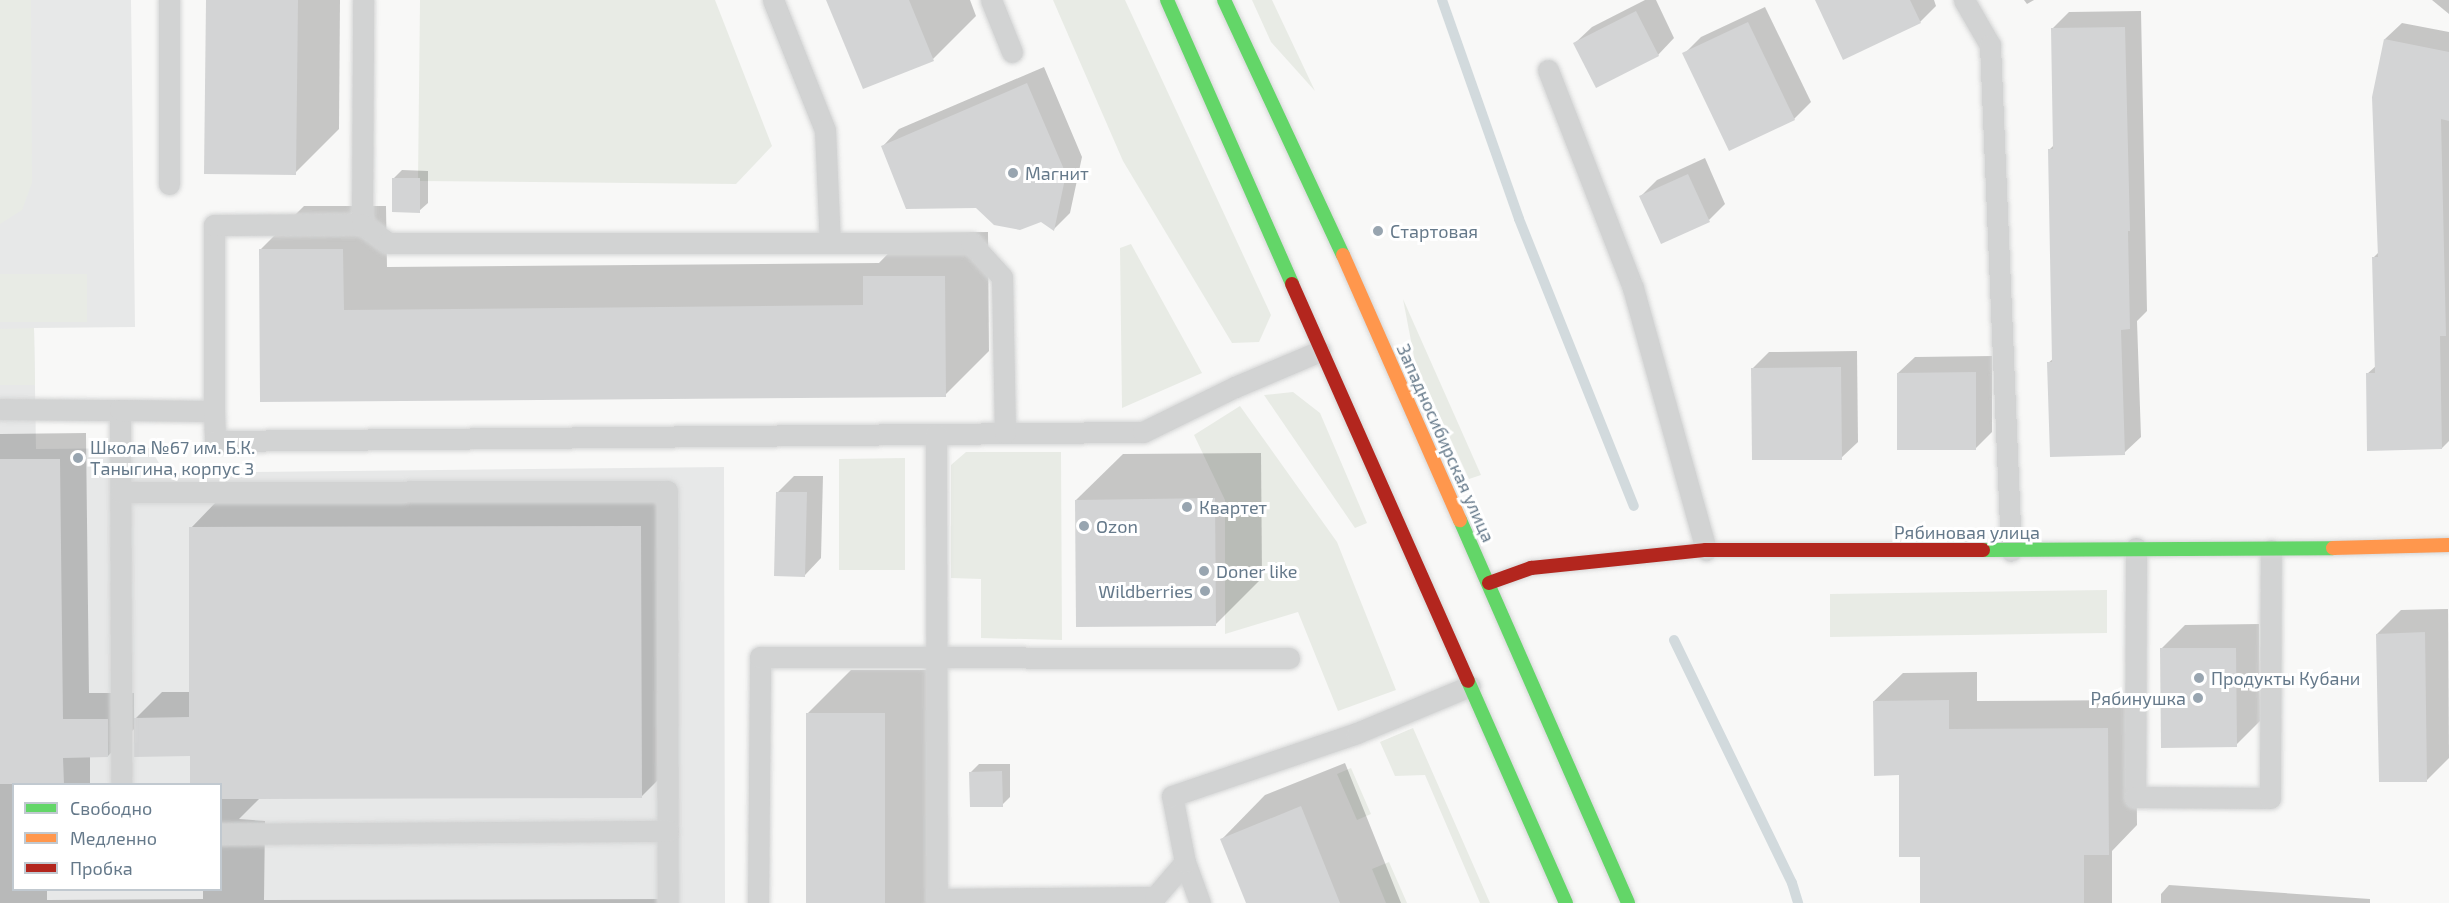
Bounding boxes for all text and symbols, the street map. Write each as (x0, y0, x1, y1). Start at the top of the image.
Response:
place label: Магнит (1025, 162, 1089, 184)
marker: Магнит (1006, 166, 1020, 180)
place label: Стартовая (1390, 220, 1478, 242)
marker: Стартовая (1371, 224, 1385, 238)
street label: Западносибирская улица (1392, 341, 1500, 545)
place label: Школа №67 им. Б.К. Таныгина, корпус 3 (90, 437, 255, 480)
marker: Школа №67 им. Б.К. Таныгина, корпус 3 (71, 451, 85, 465)
place label: Квартет (1199, 496, 1267, 518)
marker: Квартет (1180, 500, 1194, 514)
place label: Ozon (1096, 515, 1138, 537)
marker: Ozon (1077, 519, 1091, 533)
street label: Рябиновая улица (1894, 521, 2040, 543)
place label: Doner like (1216, 560, 1298, 582)
marker: Doner like (1197, 564, 1211, 578)
place label: Wildberries (1098, 580, 1193, 602)
marker: Wildberries (1198, 584, 1212, 598)
place label: Продукты Кубани (2211, 667, 2360, 689)
marker: Продукты Кубани (2192, 671, 2206, 685)
place label: Рябинушка (2091, 687, 2186, 709)
marker: Рябинушка (2191, 691, 2205, 705)
legend (12, 783, 222, 891)
text: Свободно (70, 797, 152, 819)
text: Медленно (70, 827, 157, 849)
text: Пробка (70, 857, 133, 879)

